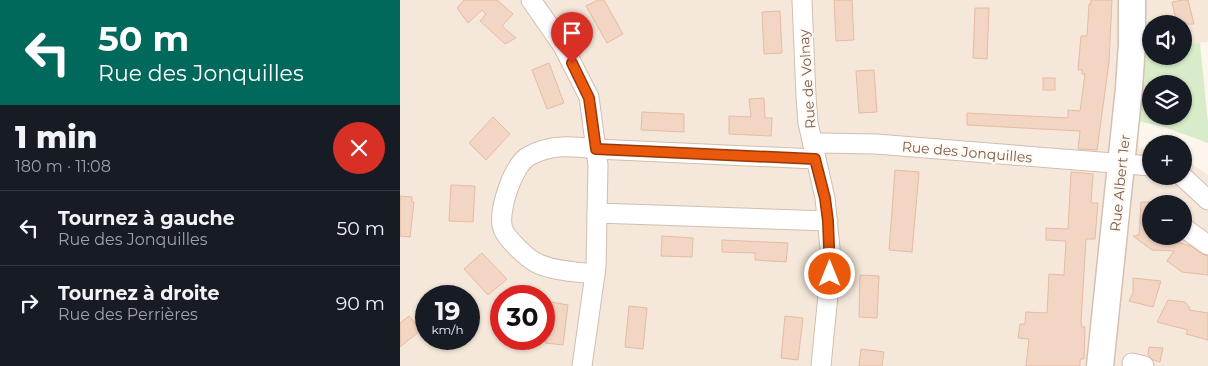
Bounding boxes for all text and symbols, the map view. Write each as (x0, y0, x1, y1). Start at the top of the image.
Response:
pin (551, 12, 593, 63)
map controls (1142, 15, 1192, 245)
button: sound (1142, 15, 1192, 65)
text: 50 m (98, 17, 189, 60)
icon: arrive (558, 19, 586, 47)
icon: left (15, 20, 80, 85)
street label: Rue de Volnay (795, 28, 819, 129)
text: Rue des Jonquilles (98, 60, 304, 87)
button: layers (1142, 75, 1192, 125)
text: 1 min (15, 119, 98, 156)
button: close (333, 122, 385, 174)
street label: Rue Albert 1er (1106, 133, 1134, 233)
button: + (1142, 135, 1192, 185)
street label: Rue des Jonquilles (901, 137, 1033, 167)
text: 180 m · 11:08 (15, 157, 111, 176)
button: − (1142, 195, 1192, 245)
text: Tournez à gauche (58, 207, 235, 230)
icon: left (15, 214, 43, 242)
text: 50 m (337, 217, 385, 240)
text: Rue des Jonquilles (58, 230, 208, 249)
position arrow (803, 247, 855, 299)
text: Tournez à droite (58, 282, 219, 305)
speed limit sign: 30 (490, 285, 555, 350)
icon: right (15, 289, 43, 317)
text: 90 m (336, 292, 385, 315)
text: 19 (435, 296, 460, 326)
text: Rue des Perrières (58, 305, 198, 324)
text: km/h (431, 322, 464, 337)

